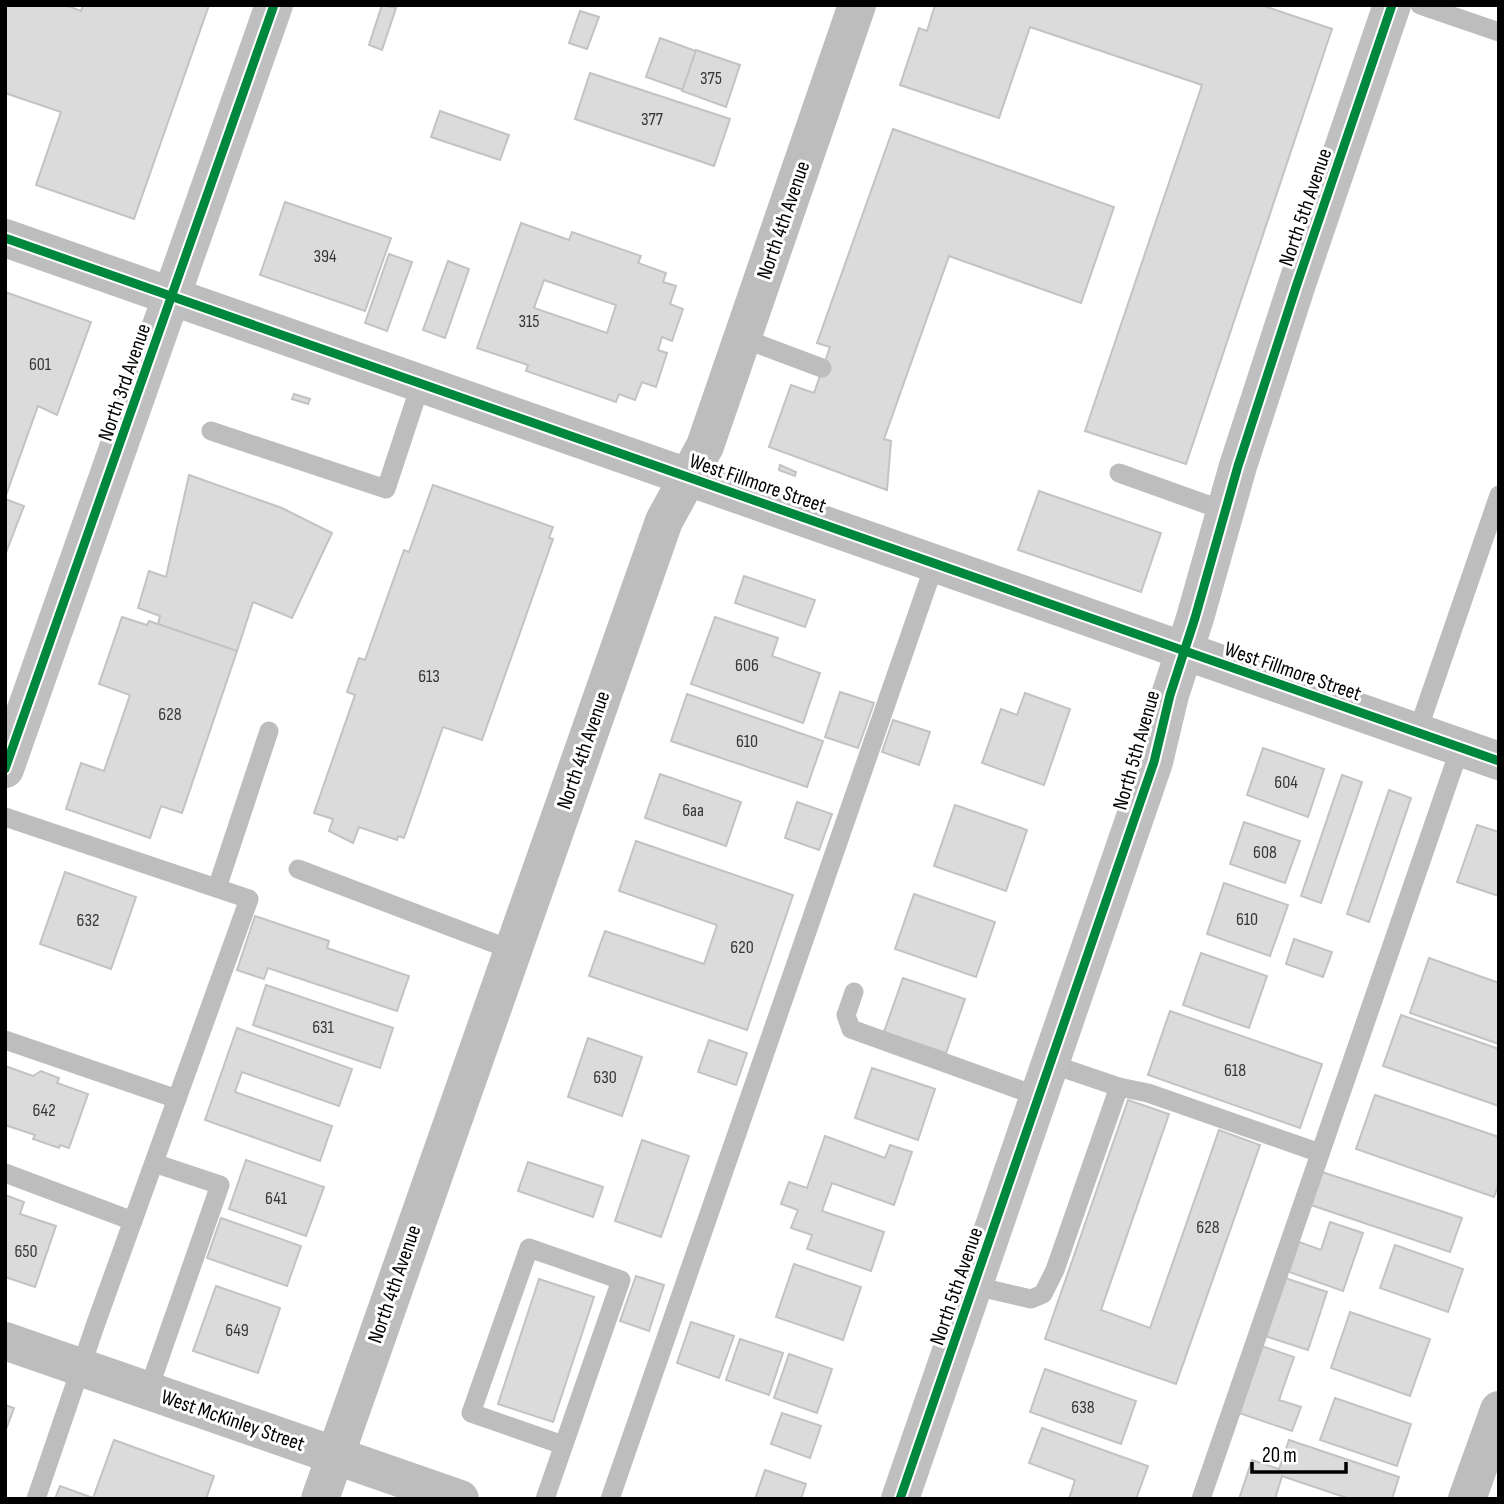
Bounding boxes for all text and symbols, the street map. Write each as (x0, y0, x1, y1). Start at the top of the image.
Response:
house number: 375 (700, 68, 722, 89)
house number: 377 (641, 109, 664, 130)
street label: North 5th Avenue (1274, 145, 1337, 269)
street label: North 4th Avenue (752, 158, 815, 283)
house number: 394 (313, 246, 337, 267)
house number: 315 (518, 311, 540, 332)
street label: North 3rd Avenue (93, 320, 156, 444)
house number: 601 (29, 354, 52, 375)
street label: West Fillmore Street (686, 448, 830, 519)
street label: West Fillmore Street (1221, 636, 1365, 707)
house number: 606 (735, 655, 759, 676)
house number: 613 (418, 666, 440, 687)
street label: North 4th Avenue (552, 688, 615, 813)
street label: North 5th Avenue (1108, 688, 1165, 813)
house number: 628 (158, 704, 182, 725)
house number: 610 (736, 731, 758, 752)
house number: 604 (1274, 772, 1298, 793)
house number: 6aa (682, 800, 704, 821)
house number: 608 (1253, 842, 1277, 863)
house number: 610 (1236, 909, 1258, 930)
house number: 632 (77, 910, 99, 931)
house number: 620 (730, 937, 754, 958)
house number: 631 (312, 1017, 335, 1038)
house number: 618 (1224, 1060, 1246, 1081)
house number: 630 (593, 1067, 617, 1088)
house number: 642 (32, 1100, 56, 1121)
house number: 641 (265, 1188, 288, 1209)
house number: 628 (1196, 1217, 1220, 1238)
street label: North 4th Avenue (363, 1222, 426, 1347)
street label: North 5th Avenue (925, 1224, 988, 1348)
house number: 650 (14, 1241, 38, 1262)
house number: 649 (225, 1320, 249, 1341)
street label: West McKinley Street (158, 1384, 308, 1457)
house number: 638 (1071, 1397, 1095, 1418)
scale bar (1252, 1430, 1346, 1474)
text: 20 m (1262, 1443, 1297, 1468)

